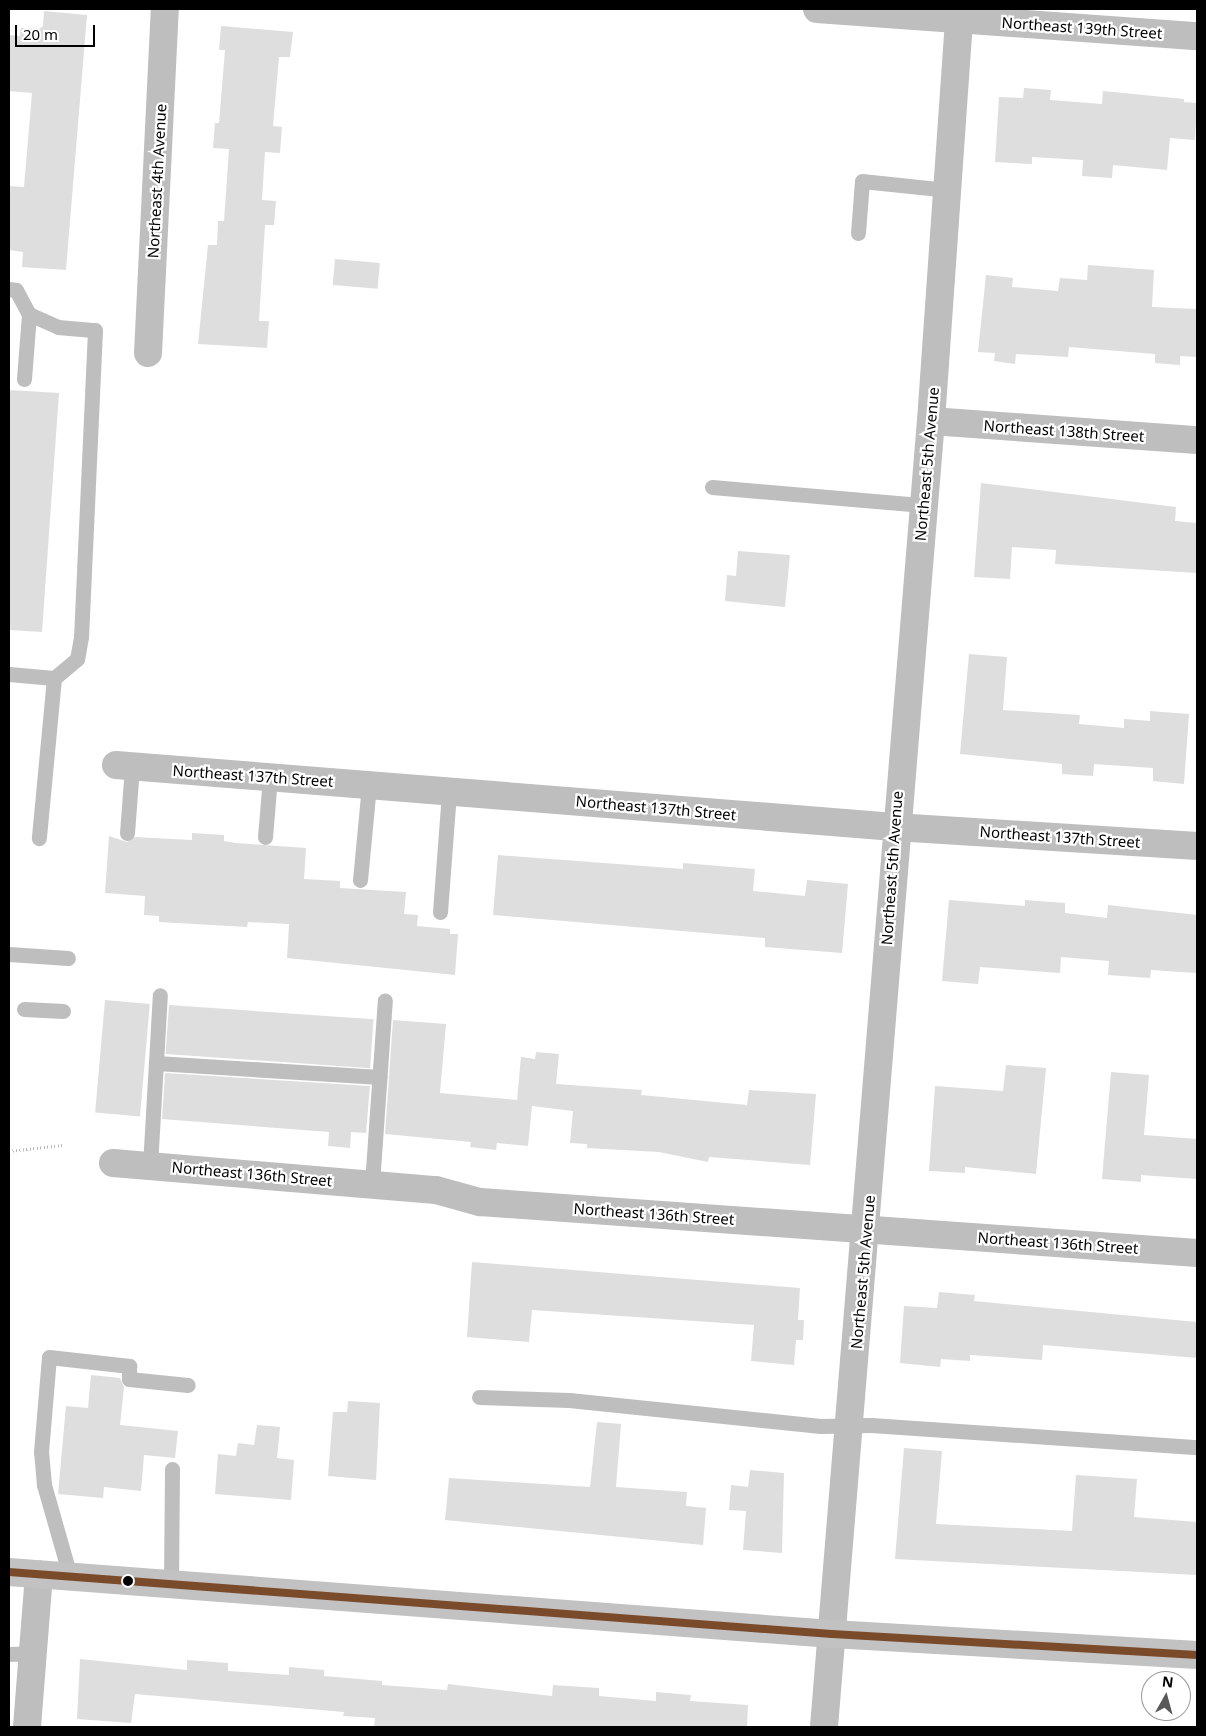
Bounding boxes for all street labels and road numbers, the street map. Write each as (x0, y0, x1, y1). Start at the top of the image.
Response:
street label: Northeast 139th Street (1001, 13, 1163, 43)
street label: Northeast 4th Avenue (144, 103, 170, 259)
street label: Northeast 5th Avenue (911, 386, 943, 542)
street label: Northeast 138th Street (983, 416, 1145, 446)
street label: Northeast 137th Street (172, 761, 334, 791)
street label: Northeast 5th Avenue (878, 790, 906, 946)
street label: Northeast 137th Street (575, 792, 737, 824)
street label: Northeast 137th Street (979, 822, 1141, 852)
street label: Northeast 136th Street (171, 1158, 333, 1190)
street label: Northeast 5th Avenue (847, 1194, 879, 1350)
street label: Northeast 136th Street (573, 1199, 735, 1229)
street label: Northeast 136th Street (977, 1228, 1139, 1258)

